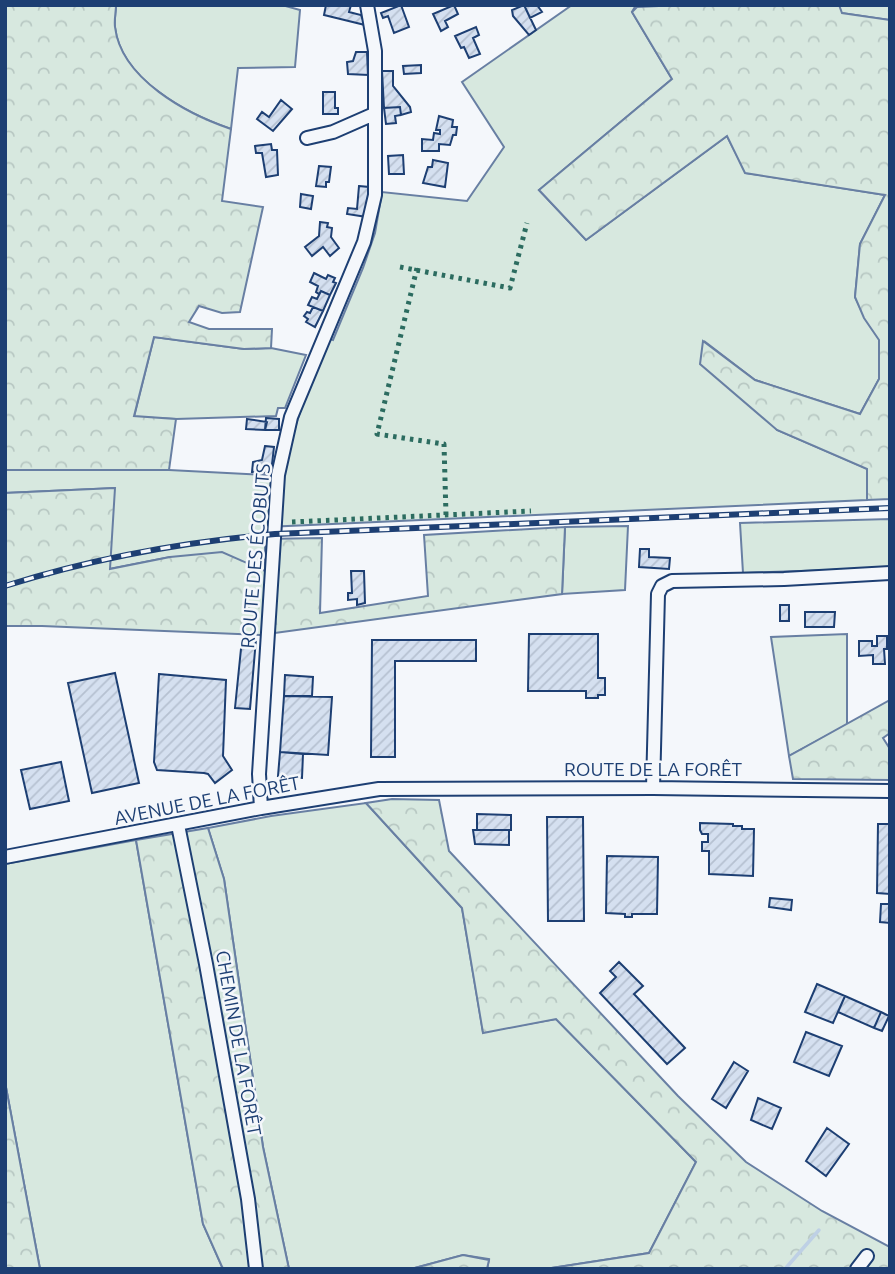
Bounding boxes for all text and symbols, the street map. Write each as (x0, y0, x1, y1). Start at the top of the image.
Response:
street label: ROUTE DES ÉCOBUTS (236, 463, 274, 649)
street label: ROUTE DE LA FORÊT (564, 758, 743, 780)
street label: AVENUE DE LA FORÊT (112, 771, 302, 829)
street label: CHEMIN DE LA FORÊT (212, 949, 266, 1138)

